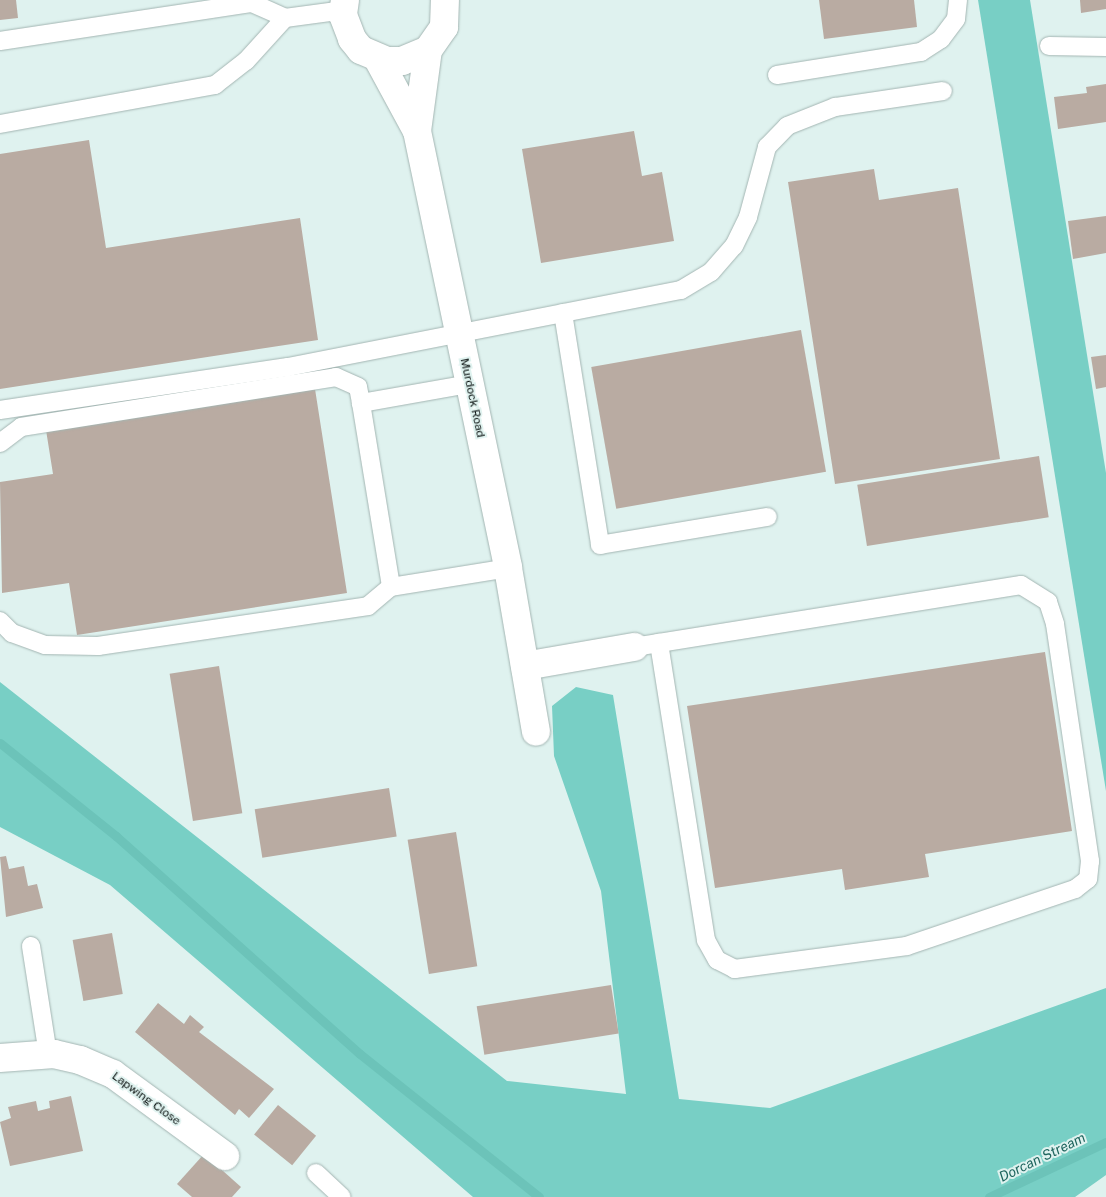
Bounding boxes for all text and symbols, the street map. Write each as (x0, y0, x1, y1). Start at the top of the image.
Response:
street label: Murdock Road (457, 357, 487, 439)
street label: Lapwing Close (109, 1069, 183, 1129)
water label: Dorcan Stream (996, 1129, 1088, 1185)

